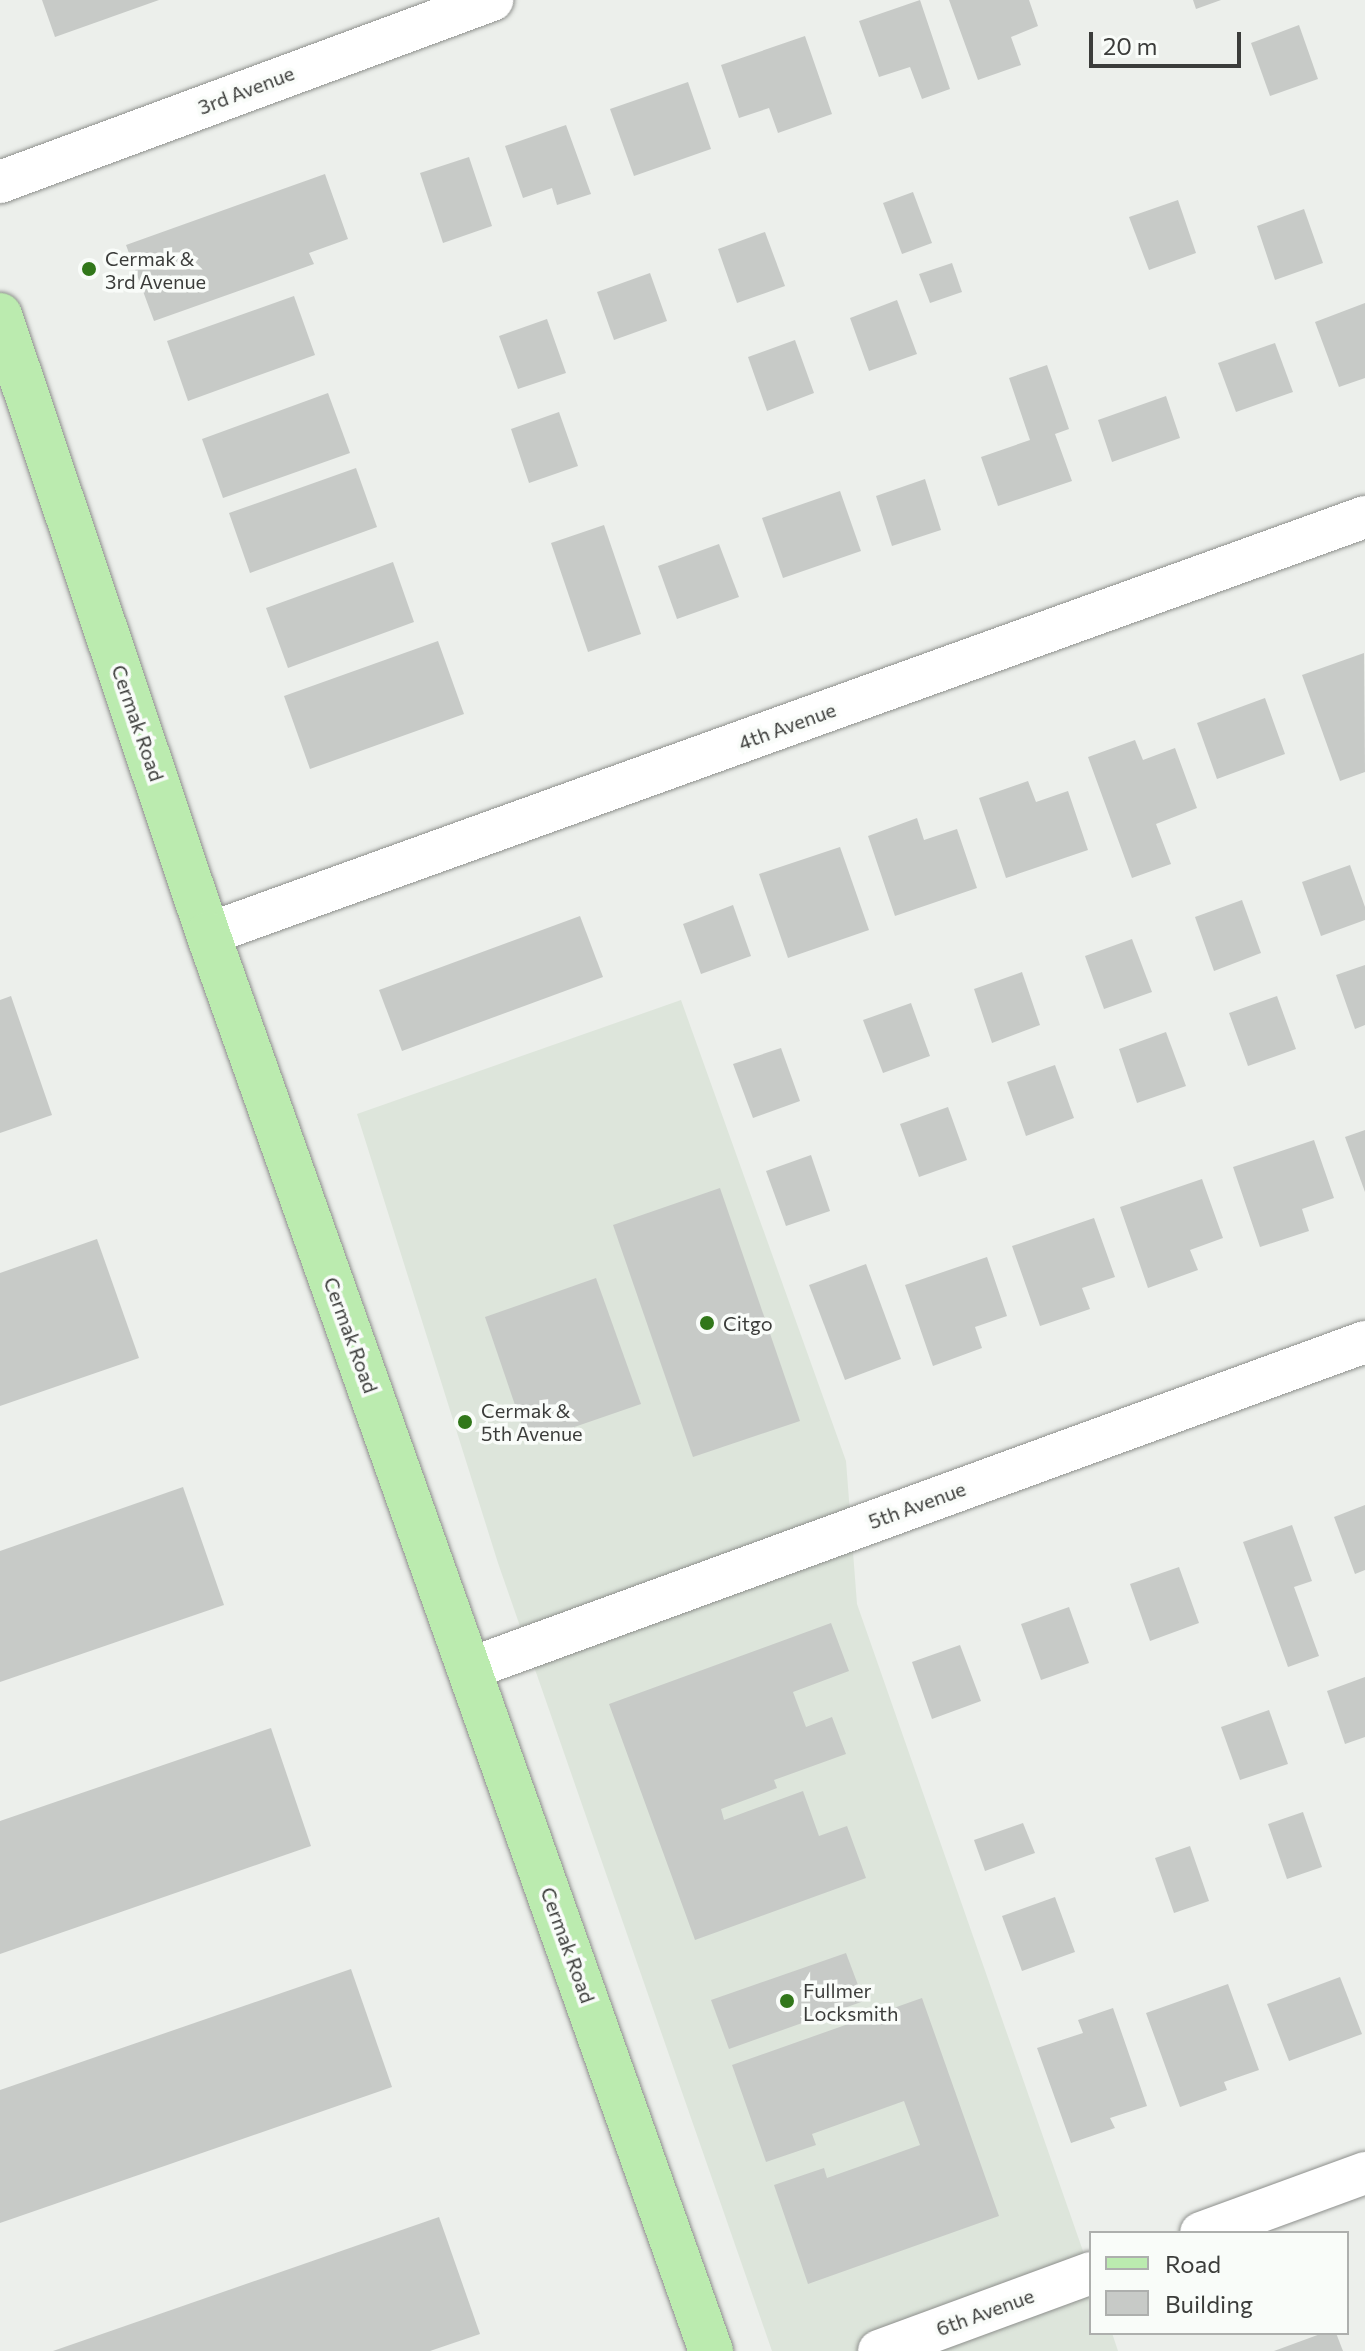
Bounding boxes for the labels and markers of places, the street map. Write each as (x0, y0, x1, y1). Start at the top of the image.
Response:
place label: Cermak & 3rd Avenue (105, 246, 206, 293)
marker: Cermak & 3rd Avenue (80, 260, 98, 278)
place label: Citgo (723, 1311, 773, 1335)
marker: Citgo (698, 1314, 716, 1332)
place label: Cermak & 5th Avenue (481, 1398, 583, 1445)
marker: Cermak & 5th Avenue (456, 1413, 474, 1431)
place label: Fullmer Locksmith (803, 1978, 898, 2025)
marker: Fullmer Locksmith (778, 1992, 796, 2010)

